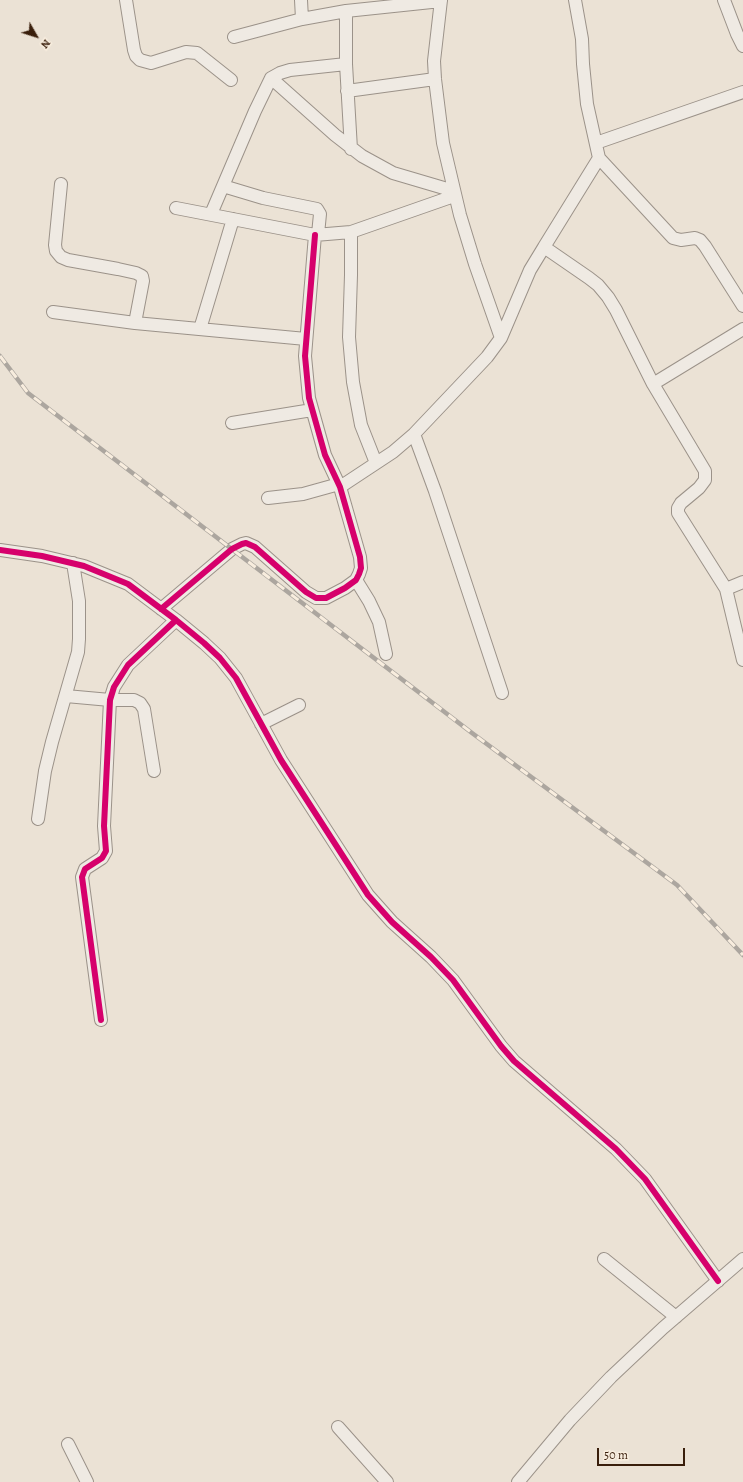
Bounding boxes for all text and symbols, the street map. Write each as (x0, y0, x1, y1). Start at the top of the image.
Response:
north arrow (16, 16, 56, 56)
text: N (37, 36, 54, 52)
scale bar (599, 1440, 687, 1466)
text: 50 m (604, 1447, 628, 1463)

